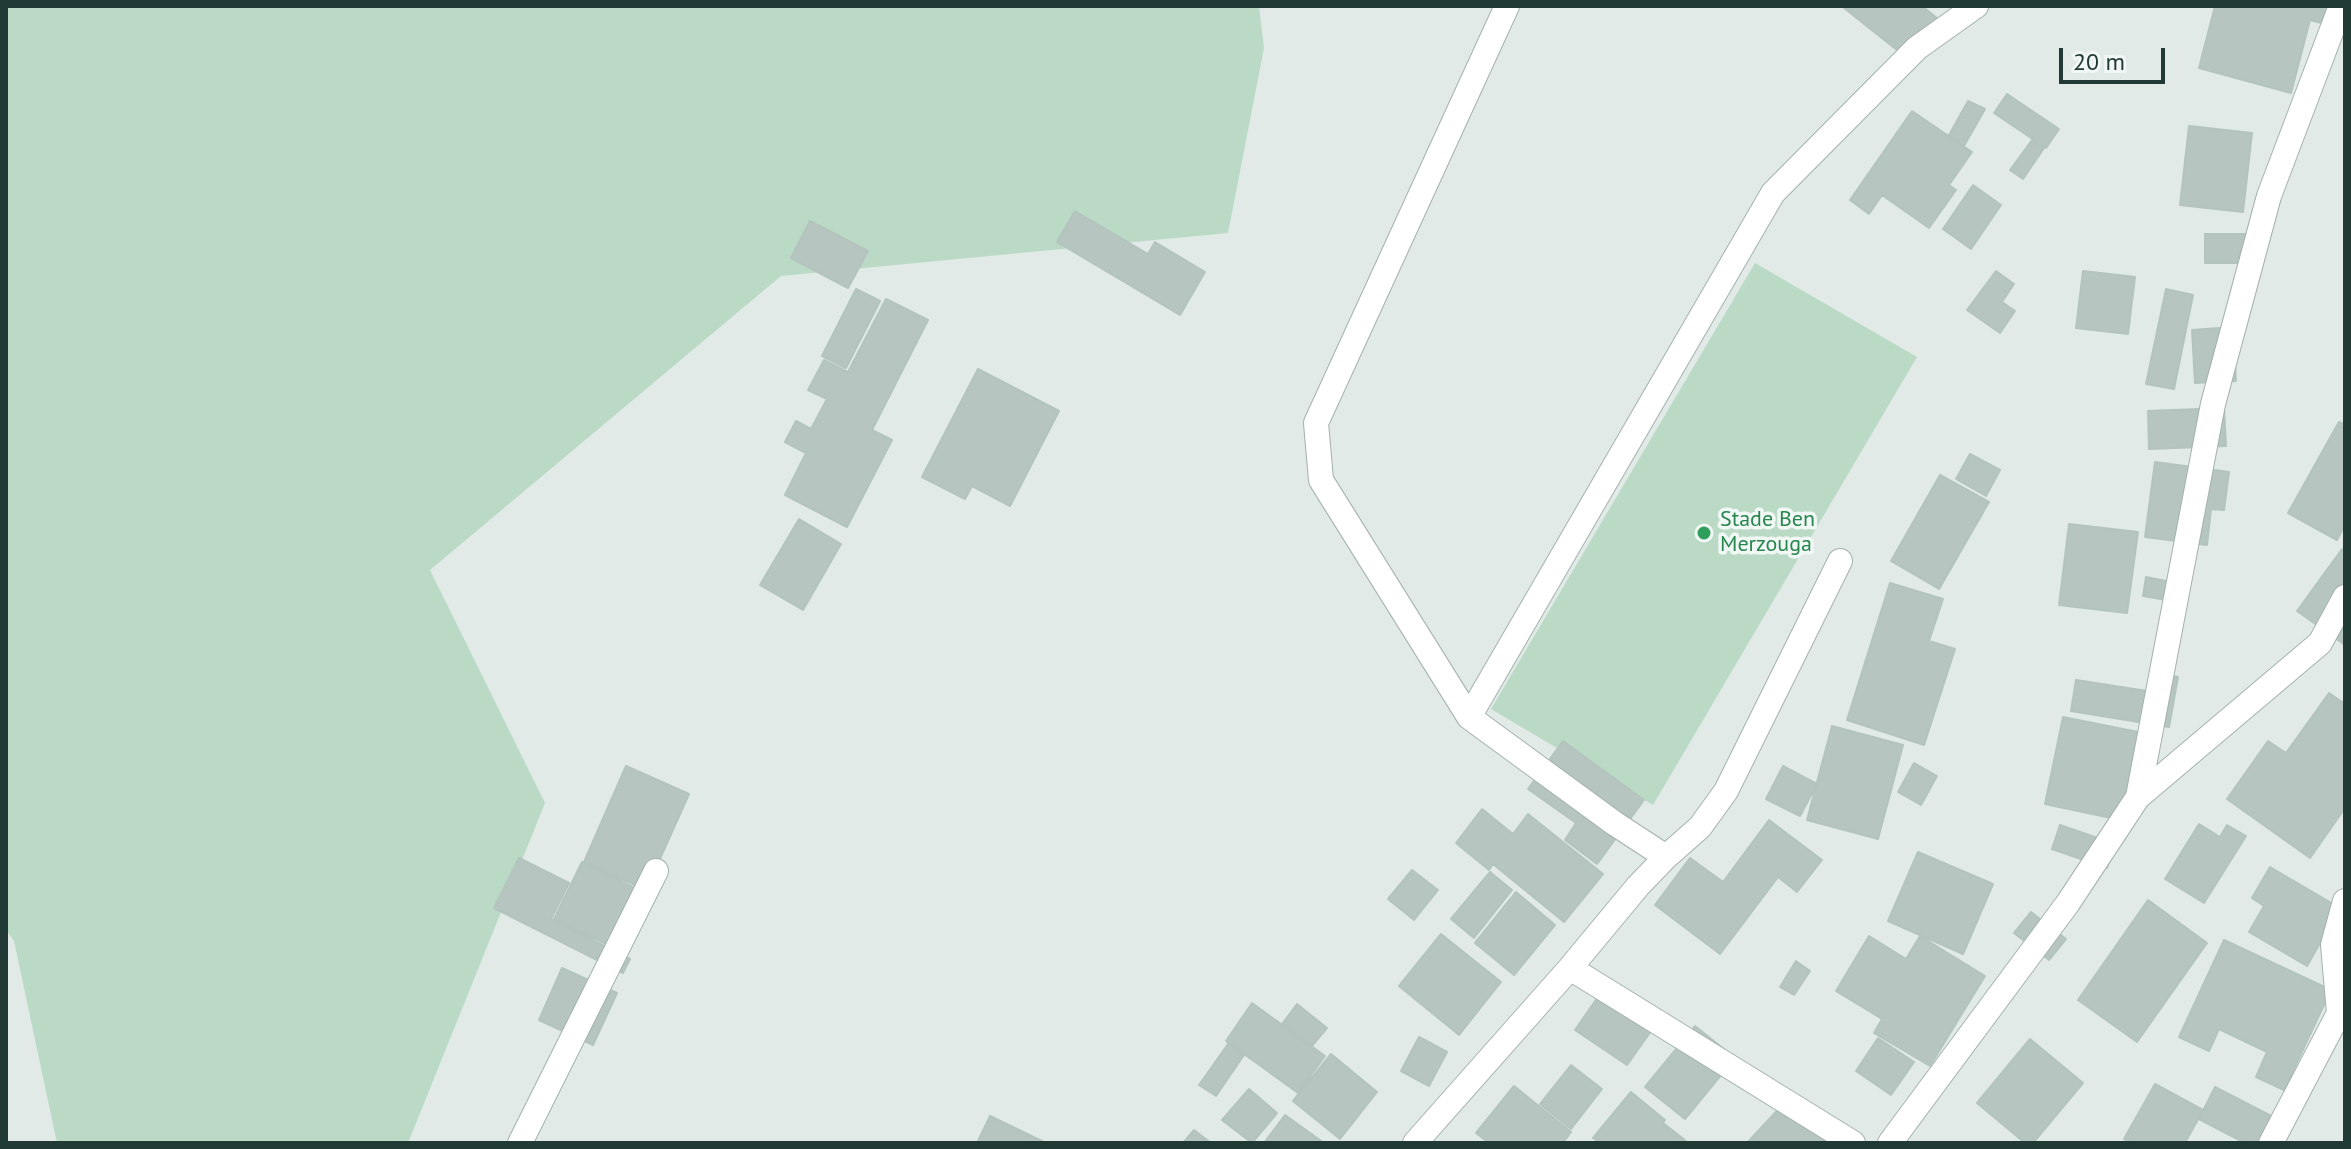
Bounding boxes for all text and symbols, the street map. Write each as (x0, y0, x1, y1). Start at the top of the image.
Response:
scale bar (2063, 32, 2169, 82)
text: 20 m (2073, 46, 2125, 77)
place label: Stade Ben Merzouga (1720, 507, 1815, 558)
marker: Stade Ben Merzouga (1695, 524, 1713, 542)

